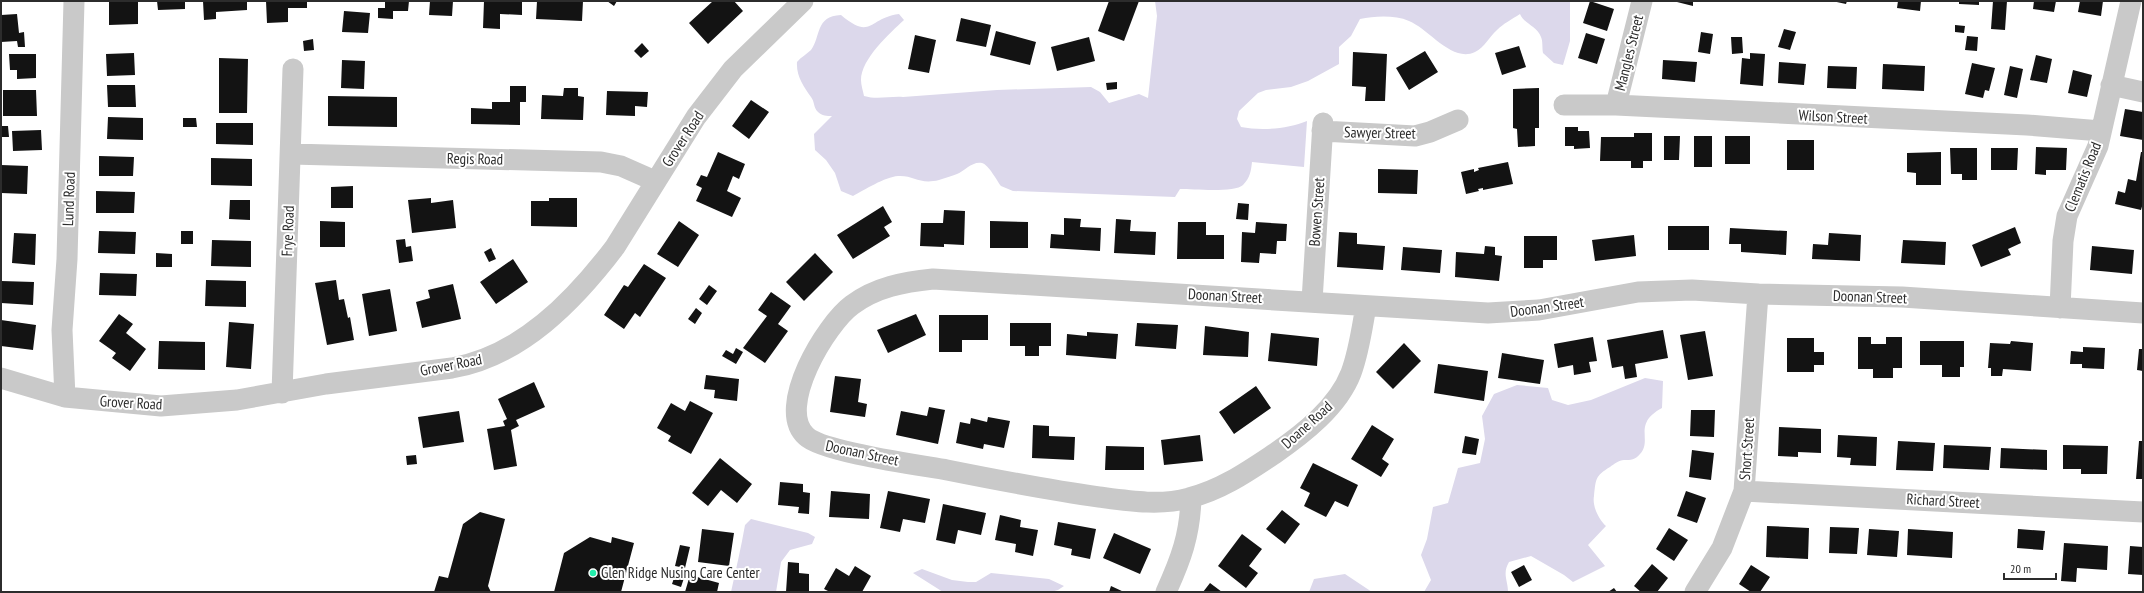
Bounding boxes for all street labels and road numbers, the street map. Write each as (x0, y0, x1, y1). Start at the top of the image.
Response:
street label: Mangles Street (1610, 13, 1647, 93)
street label: Wilson Street (1798, 105, 1868, 128)
street label: Grover Road (658, 107, 708, 170)
street label: Sawyer Street (1344, 122, 1416, 143)
street label: Clematis Road (2060, 139, 2105, 214)
street label: Regis Road (447, 149, 503, 168)
street label: Lund Road (58, 171, 79, 226)
street label: Bowen Street (1305, 177, 1328, 247)
street label: Frye Road (277, 205, 298, 257)
street label: Doonan Street (1187, 284, 1263, 307)
street label: Doonan Street (1833, 286, 1907, 307)
street label: Doonan Street (1509, 292, 1585, 321)
street label: Grover Road (418, 349, 484, 380)
street label: Grover Road (99, 391, 163, 414)
street label: Doane Road (1277, 397, 1336, 452)
street label: Short Street (1735, 417, 1758, 481)
street label: Doonan Street (824, 435, 900, 470)
street label: Richard Street (1906, 489, 1980, 512)

